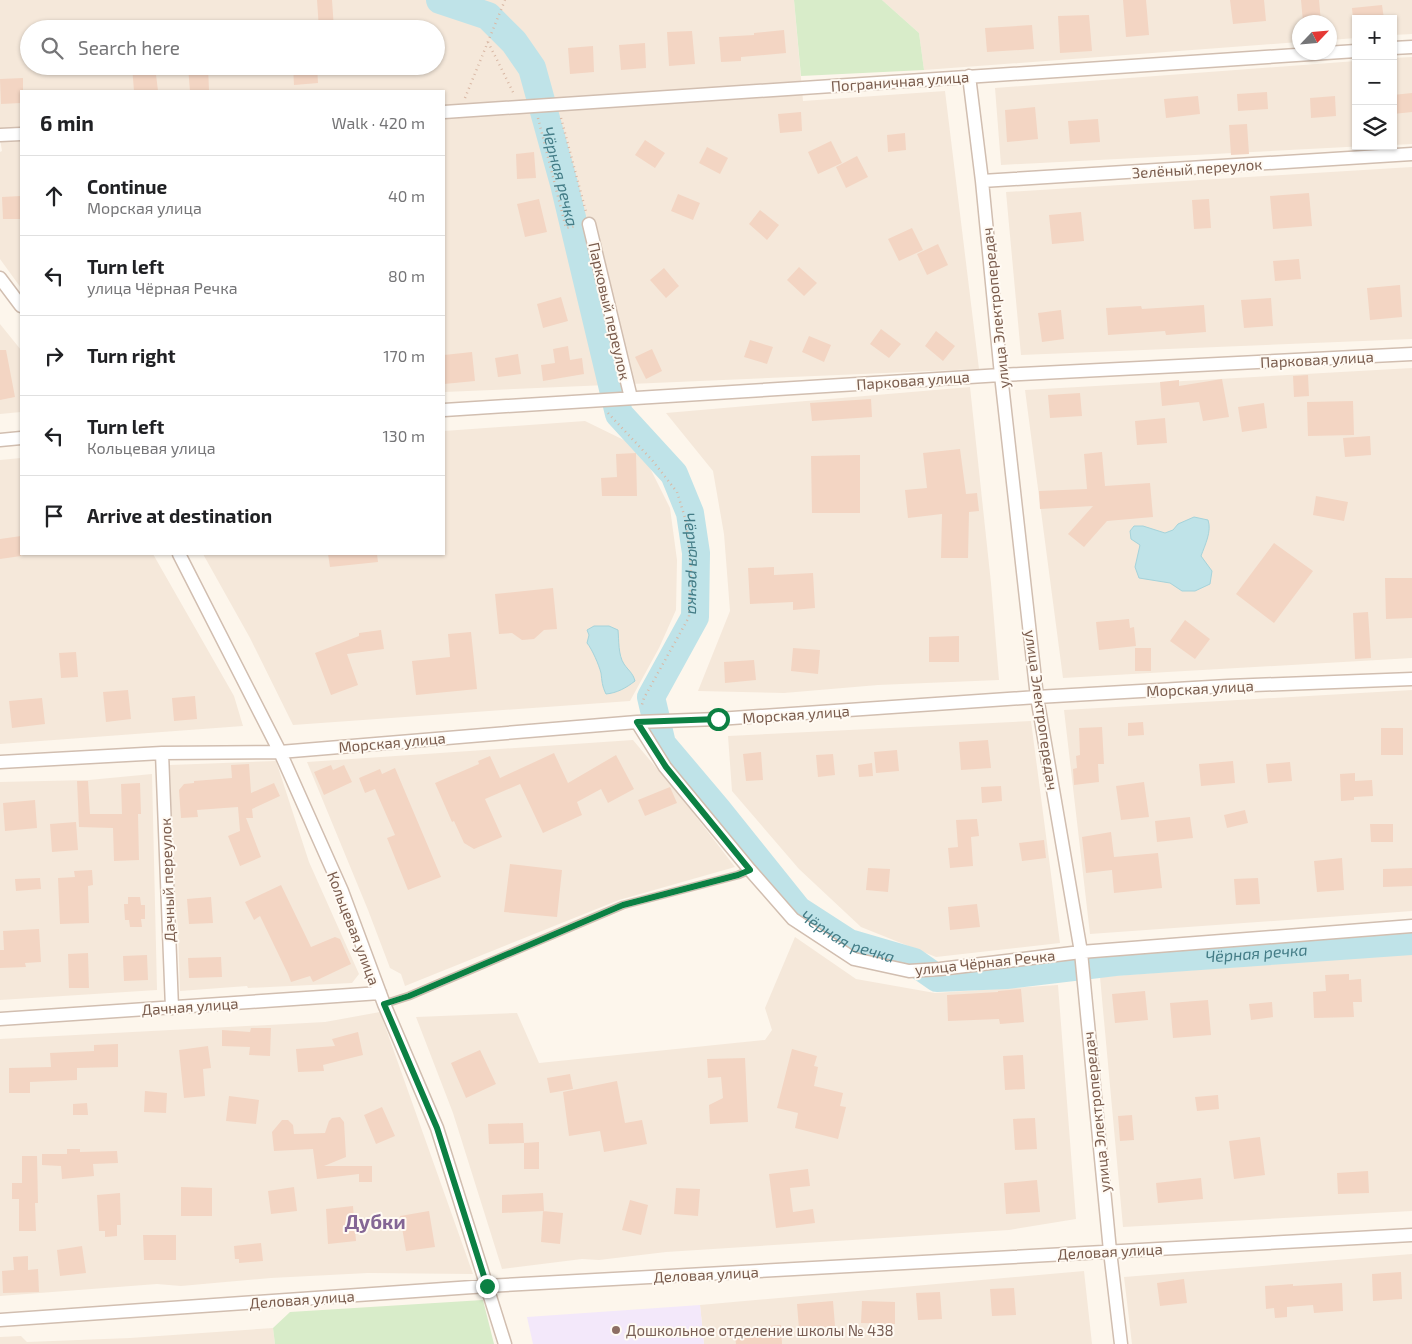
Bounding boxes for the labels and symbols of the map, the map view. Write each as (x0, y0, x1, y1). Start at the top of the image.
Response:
north arrow (1292, 15, 1337, 60)
street label: Пограничная улица (830, 67, 970, 96)
water label: Чёрная речка (539, 124, 583, 228)
street label: Зелёный переулок (1131, 154, 1263, 183)
street label: улица Электропередач (978, 227, 1013, 389)
street label: Парковый переулок (584, 240, 635, 382)
street label: Парковая улица (1260, 347, 1374, 372)
street label: Парковая улица (856, 367, 970, 394)
water label: Чёрная речка (681, 511, 706, 615)
street label: улица Электропередач (1021, 629, 1062, 791)
street label: Морская улица (1146, 676, 1254, 701)
street label: Морская улица (742, 701, 850, 728)
route start (707, 708, 730, 731)
street label: Морская улица (338, 728, 446, 757)
street label: Дачный переулок (156, 817, 179, 942)
street label: Кольцевая улица (323, 869, 384, 988)
water label: Чёрная речка (798, 905, 897, 965)
water label: Чёрная речка (1205, 939, 1308, 965)
street label: улица Чёрная Речка (914, 946, 1056, 979)
street label: Дачная улица (141, 994, 239, 1019)
street label: улица Электропередач (1079, 1031, 1114, 1193)
district label: Дубки (344, 1209, 406, 1233)
street label: Деловая улица (1057, 1239, 1163, 1264)
street label: Деловая улица (653, 1262, 759, 1287)
route end (476, 1275, 499, 1298)
street label: Деловая улица (249, 1286, 355, 1313)
place label: Дошкольное отделение школы № 438 (626, 1321, 894, 1339)
marker: Дошкольное отделение школы № 438 (610, 1324, 622, 1336)

